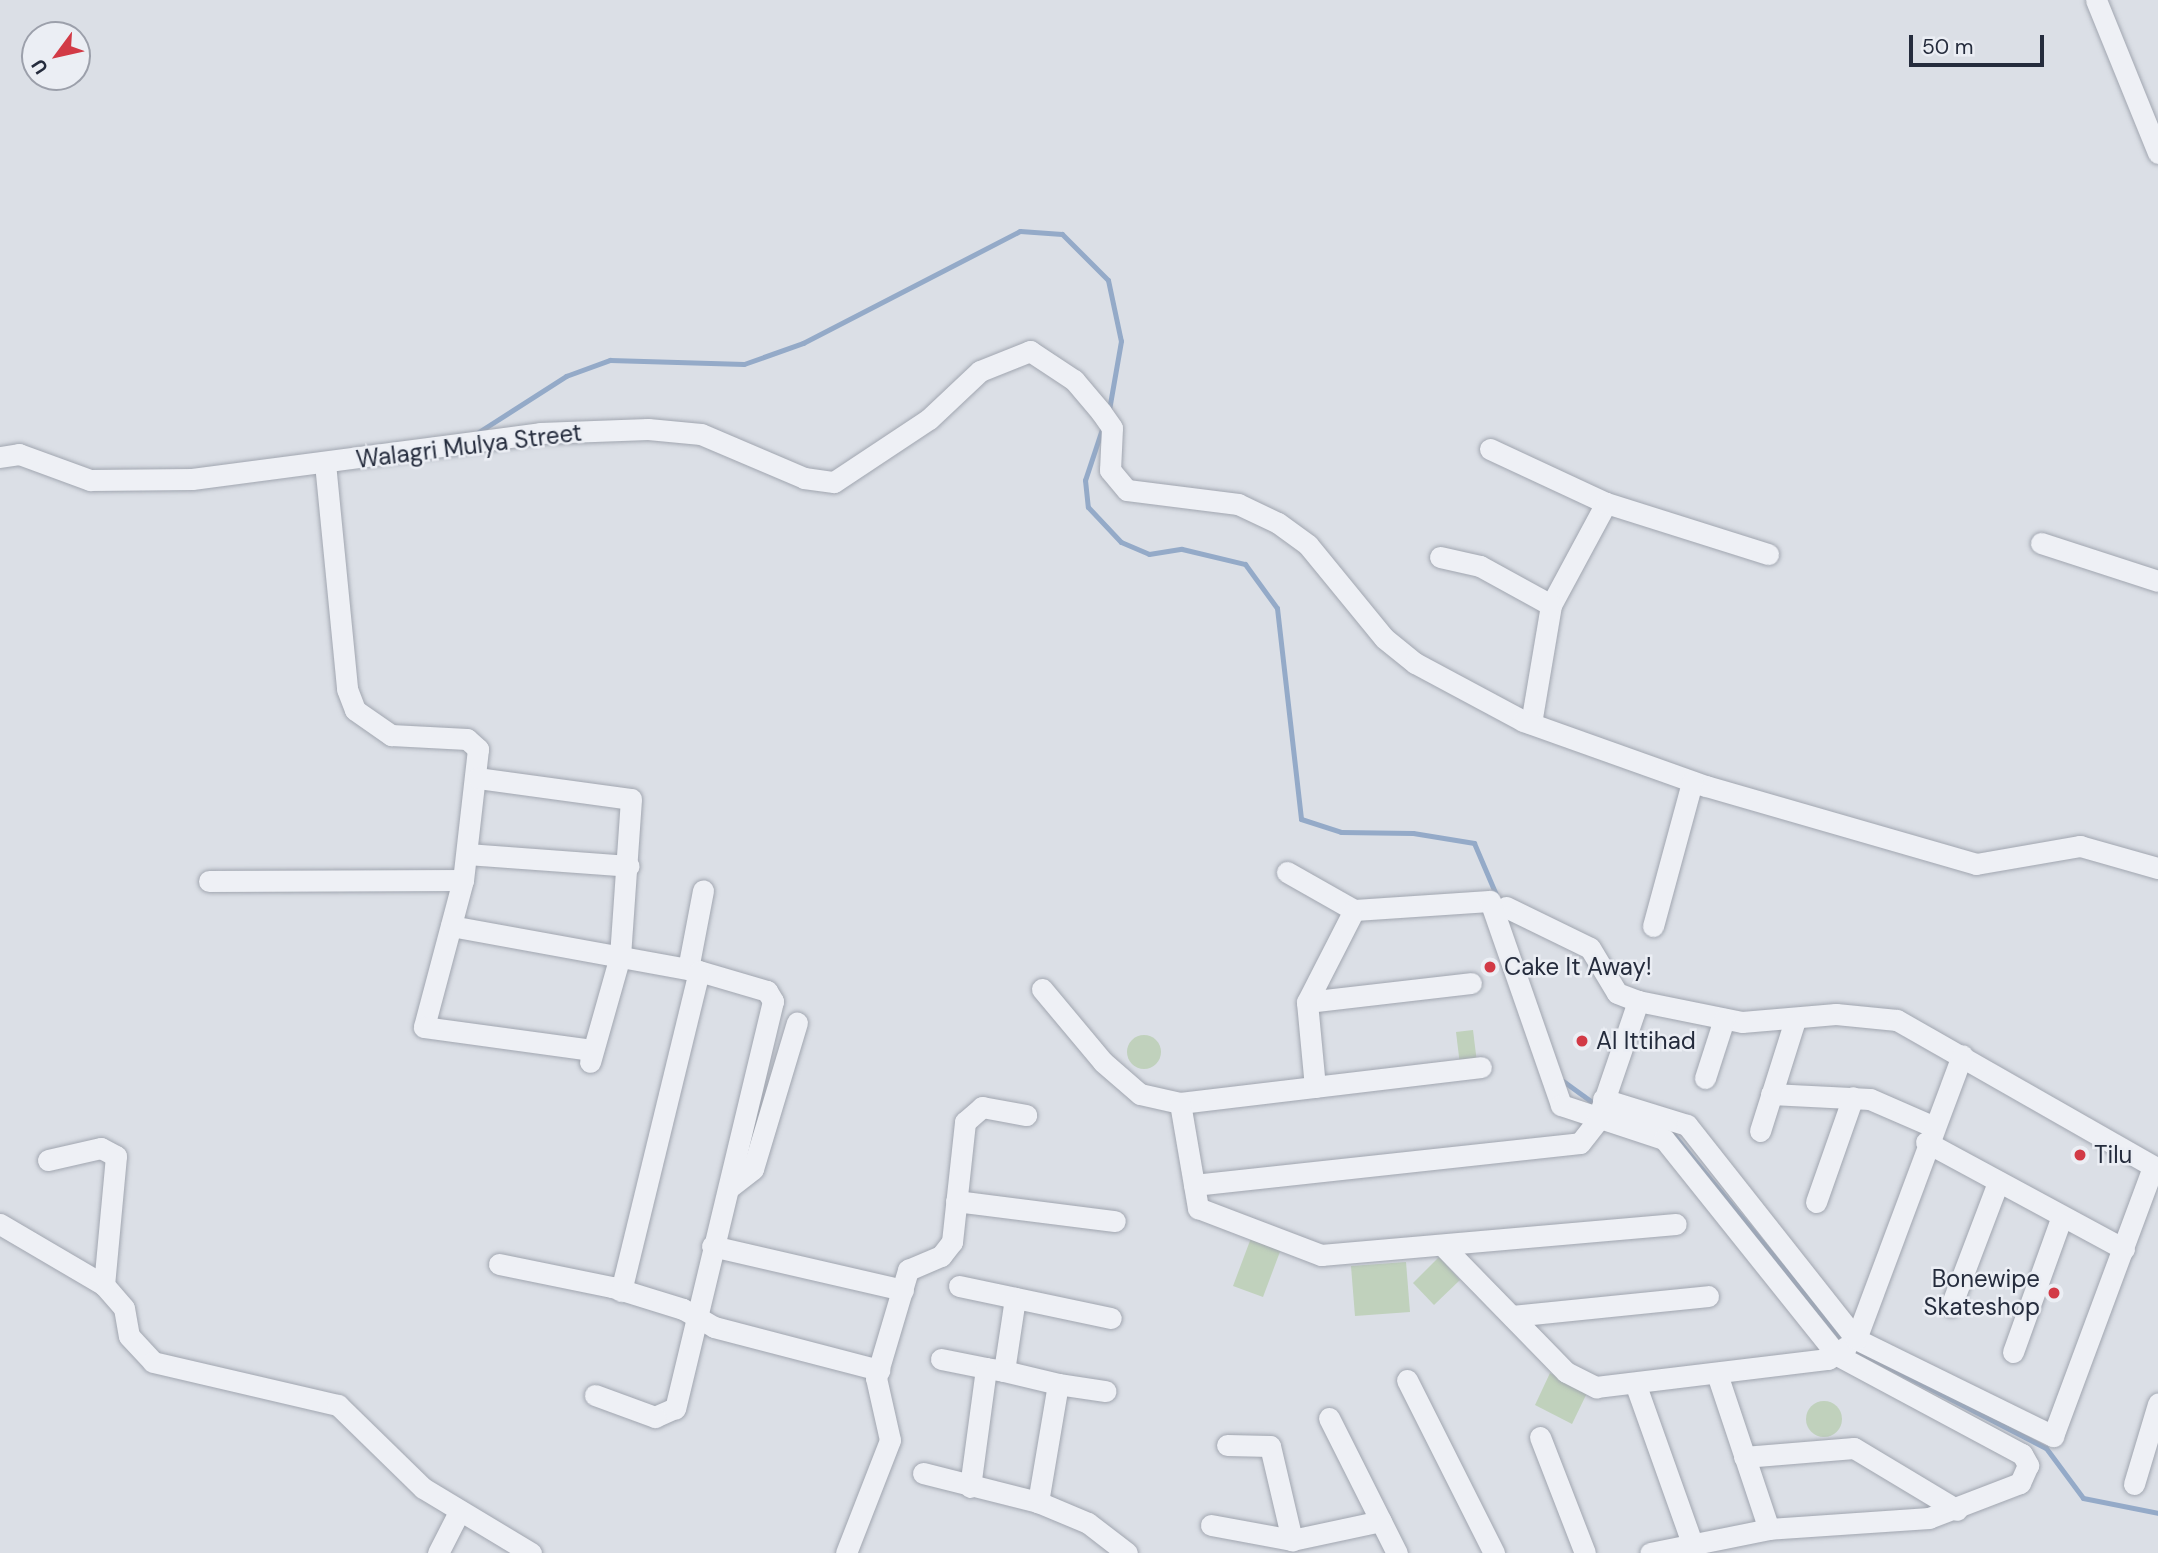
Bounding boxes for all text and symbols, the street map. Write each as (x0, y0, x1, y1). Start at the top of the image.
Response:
north arrow (21, 21, 91, 91)
scale bar (1913, 21, 2048, 65)
text: 50 m (1922, 33, 1973, 61)
text: U (26, 54, 54, 79)
street label: Walagri Mulya Street (354, 418, 584, 474)
place label: Cake It Away! (1504, 953, 1652, 981)
marker: Cake It Away! (1482, 959, 1498, 975)
place label: Al Ittihad (1596, 1027, 1696, 1055)
marker: Al Ittihad (1574, 1033, 1590, 1049)
place label: Tilu (2094, 1141, 2132, 1169)
marker: Tilu (2072, 1147, 2088, 1163)
place label: Bonewipe Skateshop (1924, 1265, 2040, 1321)
marker: Bonewipe Skateshop (2046, 1285, 2062, 1301)

